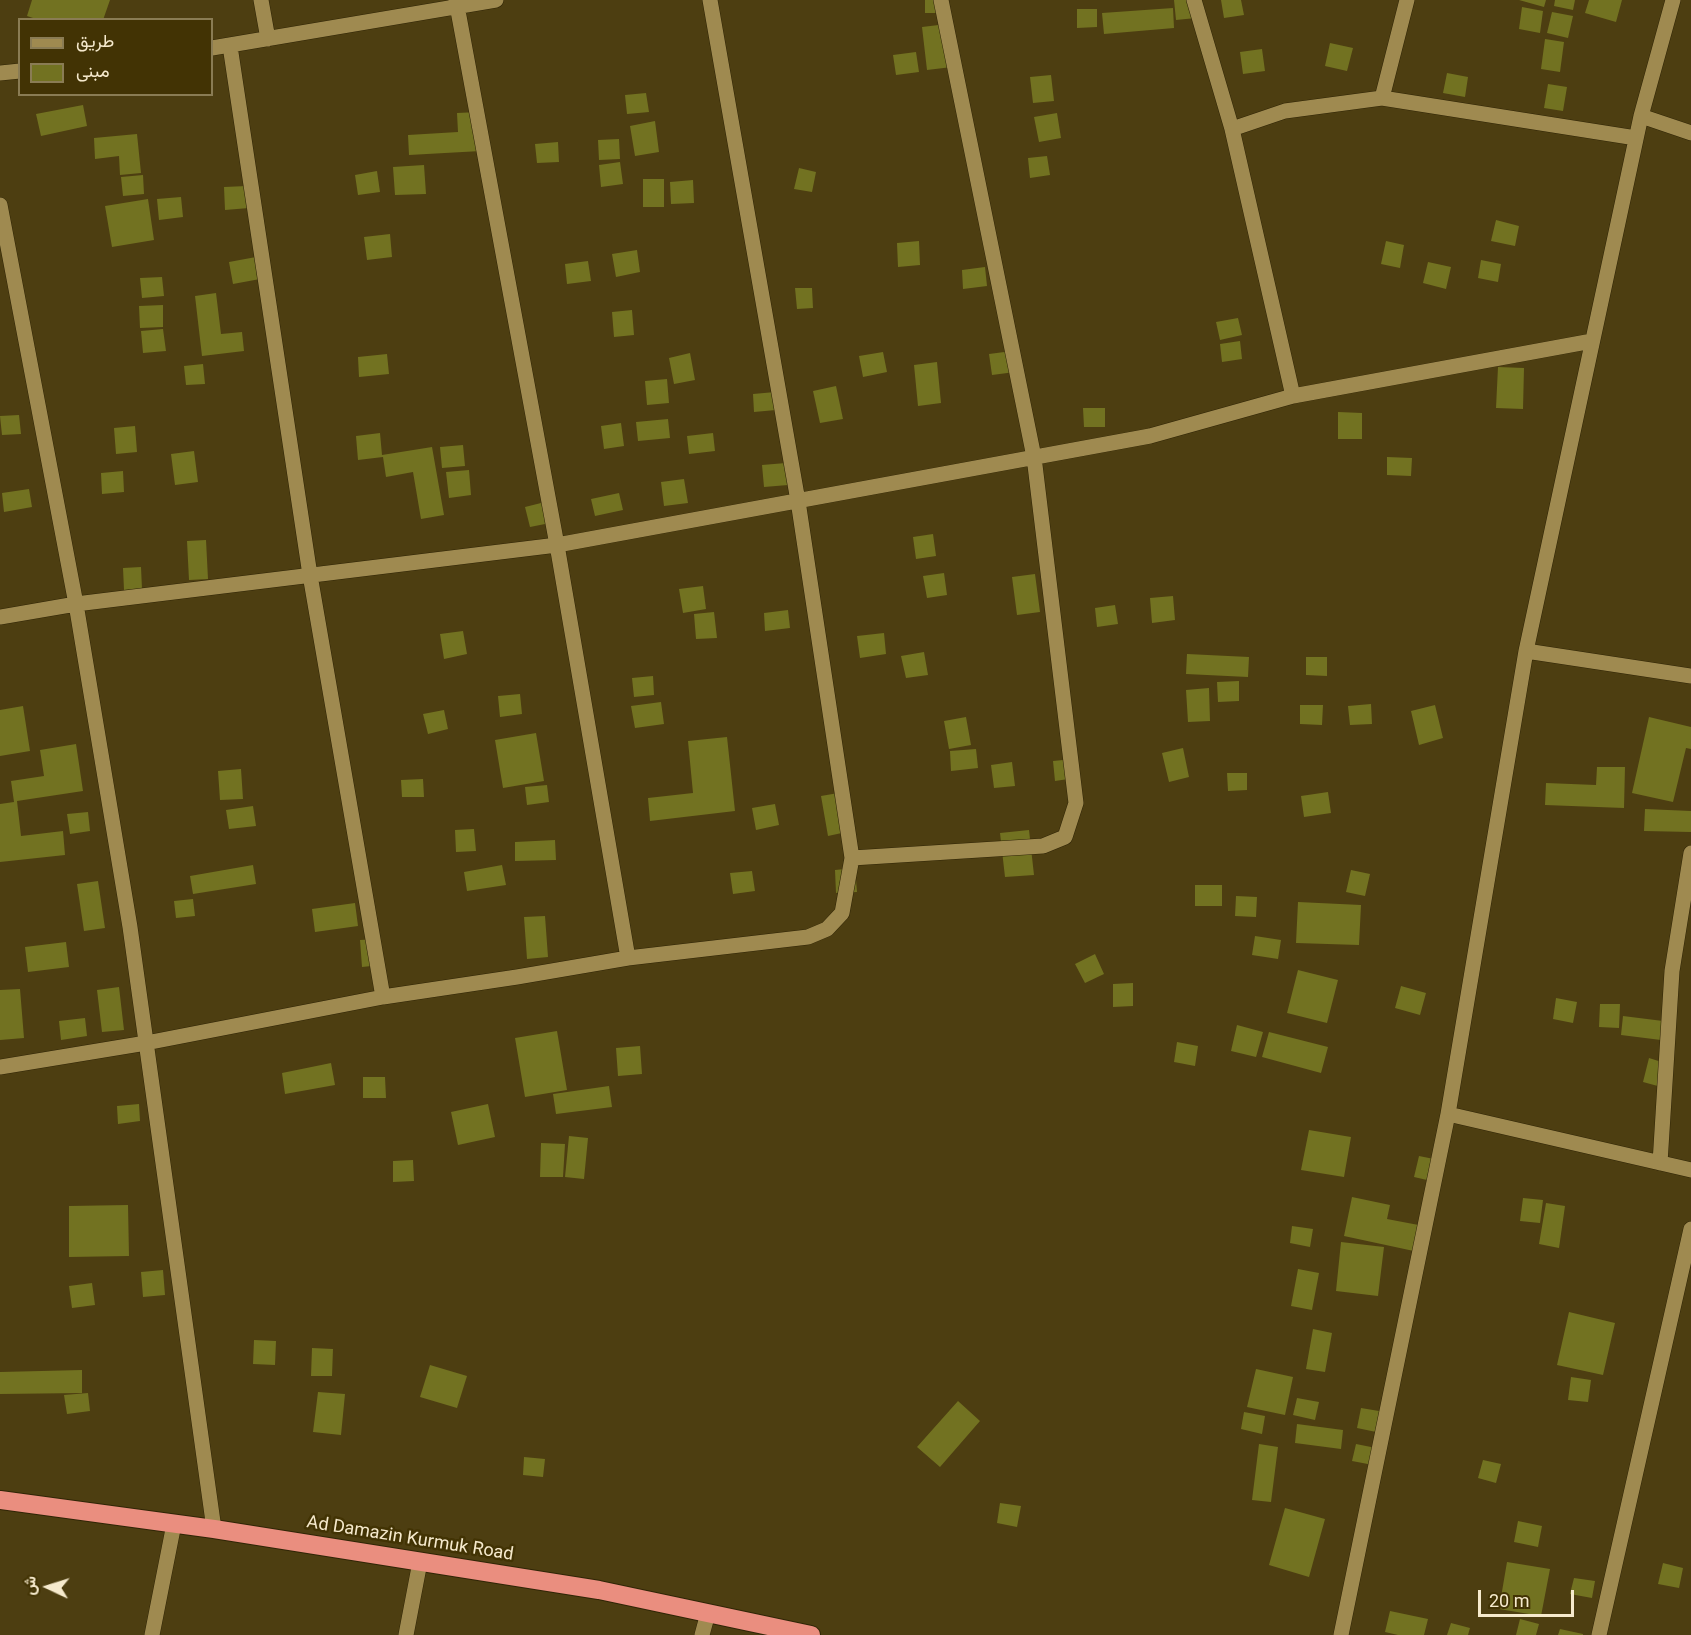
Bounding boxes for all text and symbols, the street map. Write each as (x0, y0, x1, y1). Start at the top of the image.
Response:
legend (18, 18, 213, 96)
text: طريق (76, 30, 114, 51)
text: مبنى (76, 60, 110, 81)
street label: Ad Damazin Kurmuk Road (305, 1512, 515, 1566)
north arrow (18, 1557, 78, 1617)
text: ش (19, 1575, 40, 1596)
scale bar (1481, 1578, 1577, 1616)
text: 20 m (1489, 1590, 1529, 1611)

